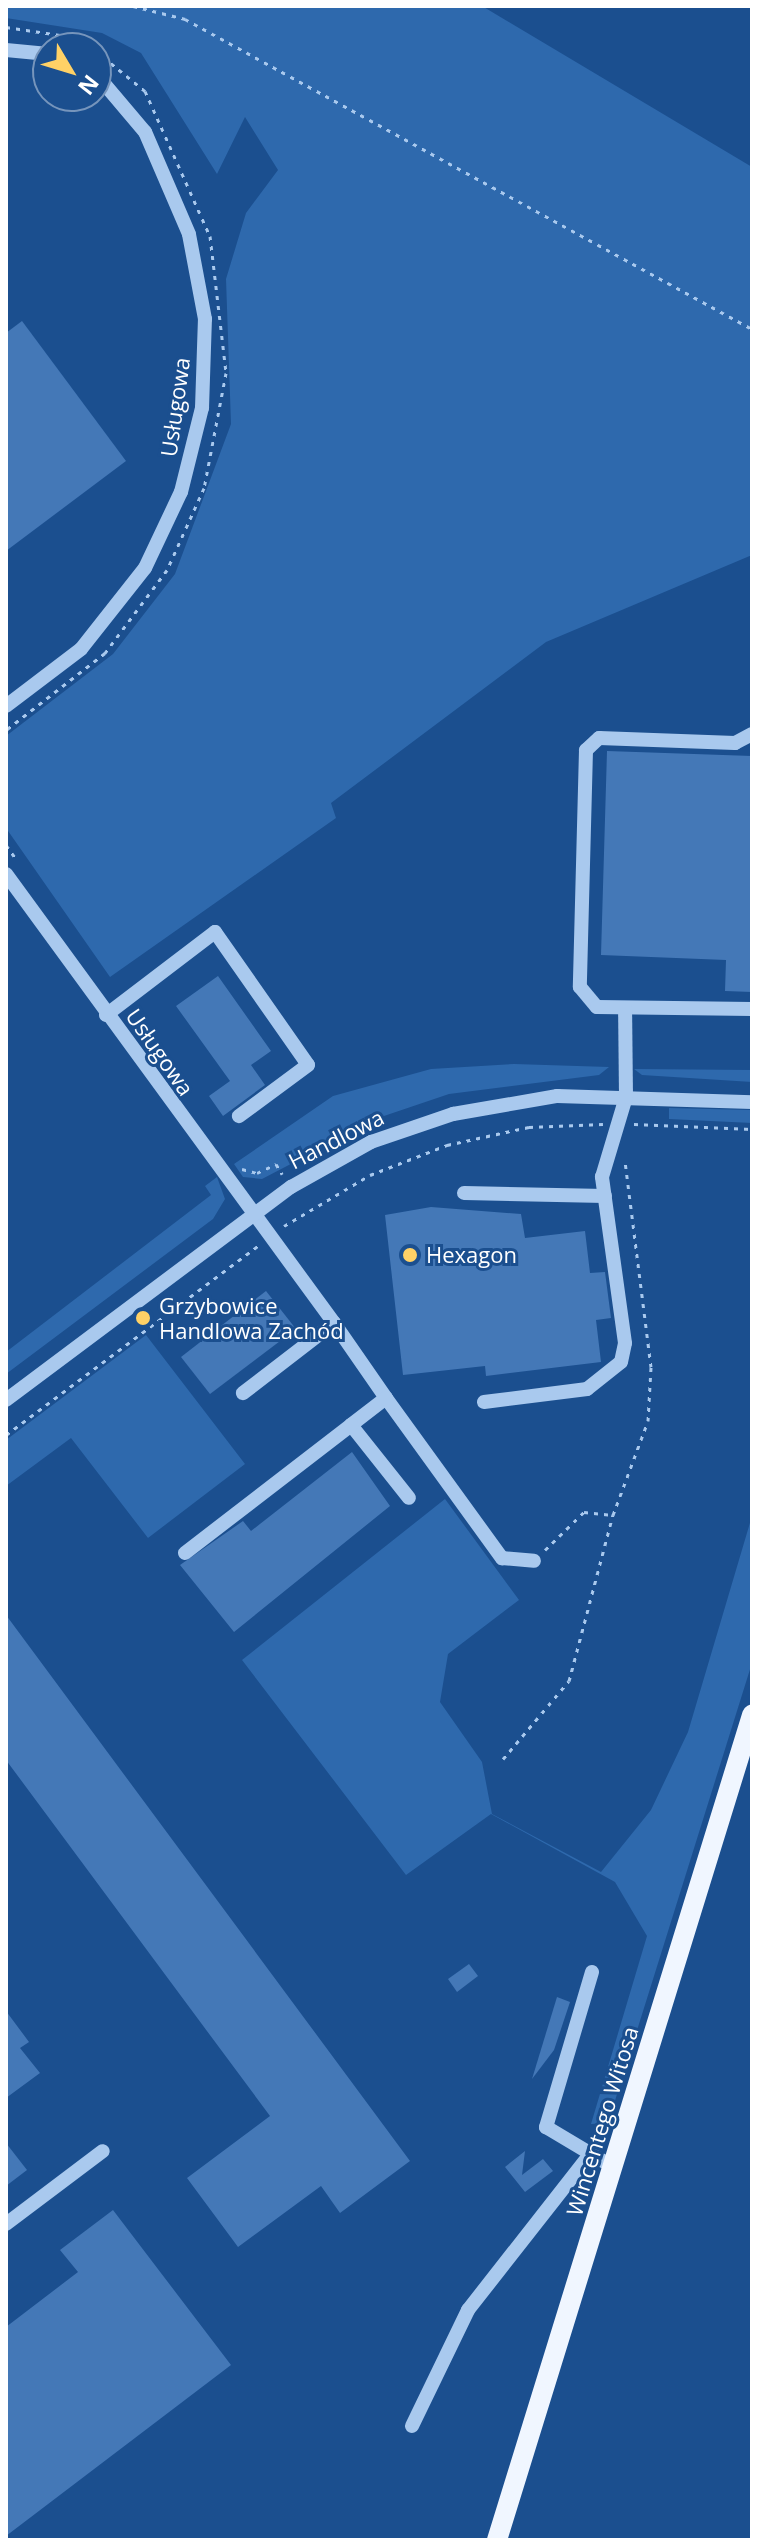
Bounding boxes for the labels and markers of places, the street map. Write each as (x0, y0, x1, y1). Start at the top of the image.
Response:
place label: Hexagon (426, 1242, 517, 1268)
marker: Hexagon (401, 1246, 419, 1264)
place label: Grzybowice Handlowa Zachód (159, 1292, 344, 1344)
marker: Grzybowice Handlowa Zachód (134, 1309, 152, 1327)

